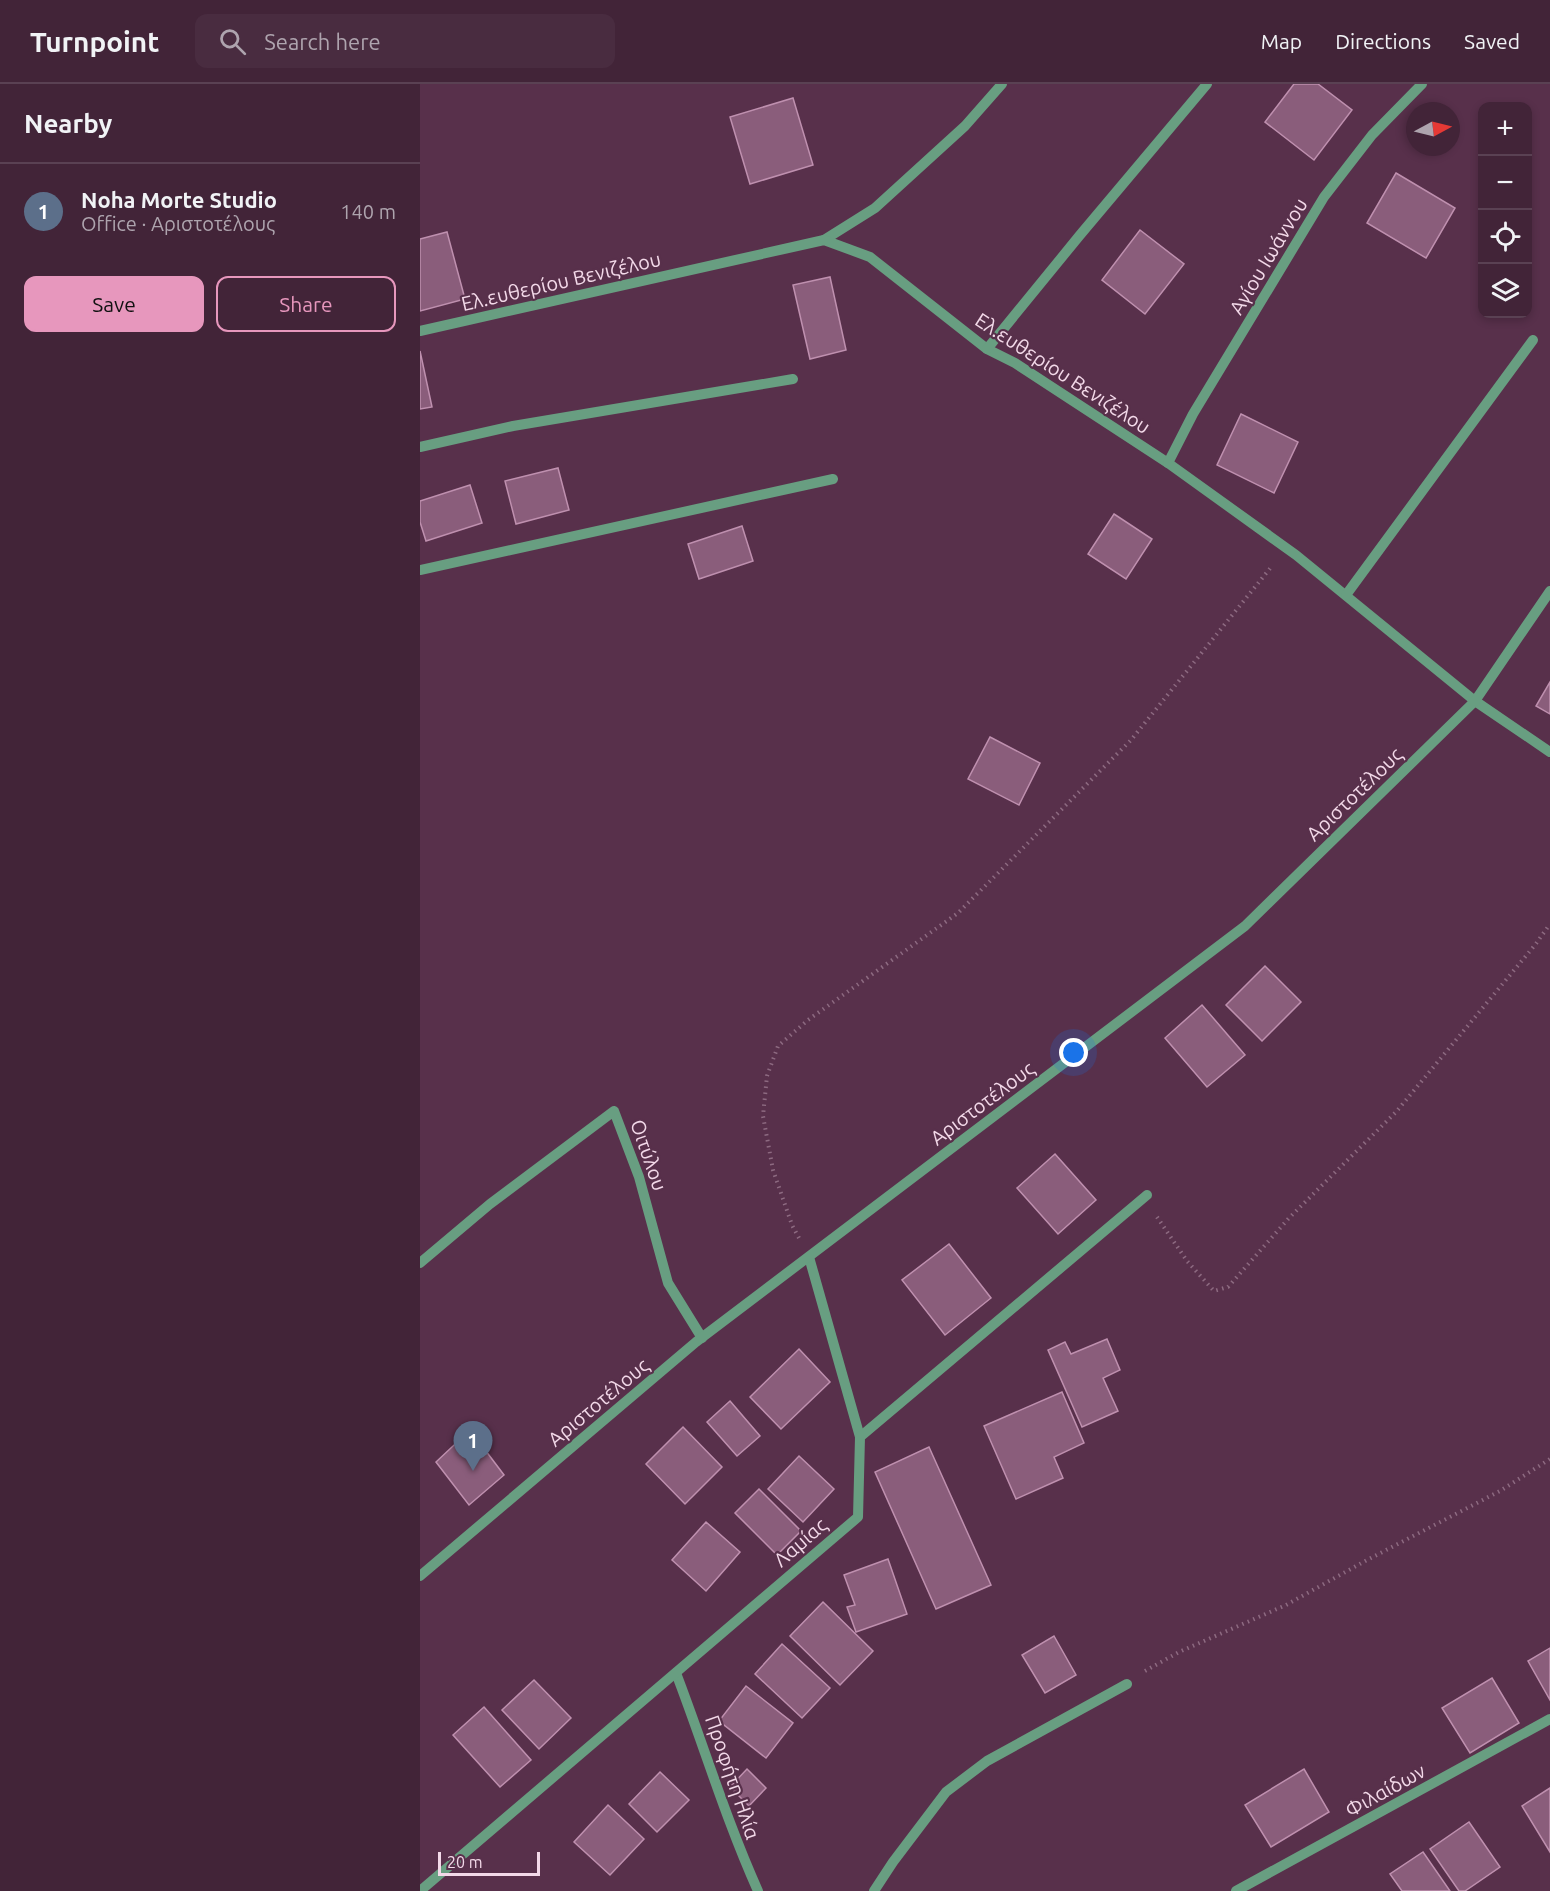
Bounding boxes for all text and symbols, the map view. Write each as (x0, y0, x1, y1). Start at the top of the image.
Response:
search box (195, 14, 615, 68)
icon: search (216, 25, 249, 58)
text: Turnpoint (30, 26, 159, 57)
text: Search here (264, 29, 381, 54)
text: Map (1261, 29, 1302, 53)
text: Directions (1335, 29, 1431, 53)
text: Saved (1464, 29, 1520, 53)
north arrow (1406, 102, 1460, 156)
map controls (1478, 102, 1532, 318)
button: + (1478, 102, 1532, 156)
text: Nearby (24, 109, 112, 138)
button: − (1478, 156, 1532, 210)
text: Noha Morte Studio (81, 187, 277, 212)
street label: Αγίου Ιωάννου (1224, 194, 1312, 318)
text: 1 (38, 200, 49, 223)
text: 140 m (340, 200, 396, 223)
button: locate (1478, 210, 1532, 264)
text: Office · Αριστοτέλους (81, 212, 275, 235)
street label: Ελ.ευθερίου Βενιζέλου (459, 247, 663, 315)
button: layers (1478, 264, 1532, 318)
button: Save (24, 276, 204, 332)
button: Share (216, 276, 396, 332)
street label: Ελ.ευθερίου Βενιζέλου (971, 308, 1155, 438)
street label: Αριστοτέλους (1301, 743, 1407, 845)
your location (1059, 1038, 1088, 1067)
street label: Αριστοτέλους (925, 1056, 1039, 1150)
street label: Οιτύλου (626, 1116, 672, 1194)
street label: Αριστοτέλους (543, 1353, 653, 1451)
pin: 1 (454, 1422, 492, 1471)
street label: Λαμίας (769, 1513, 831, 1571)
street label: Προφήτη Ηλία (701, 1712, 765, 1842)
street label: Φιλαίδων (1341, 1758, 1429, 1821)
scale bar (438, 1849, 540, 1876)
text: 20 m (447, 1853, 483, 1871)

